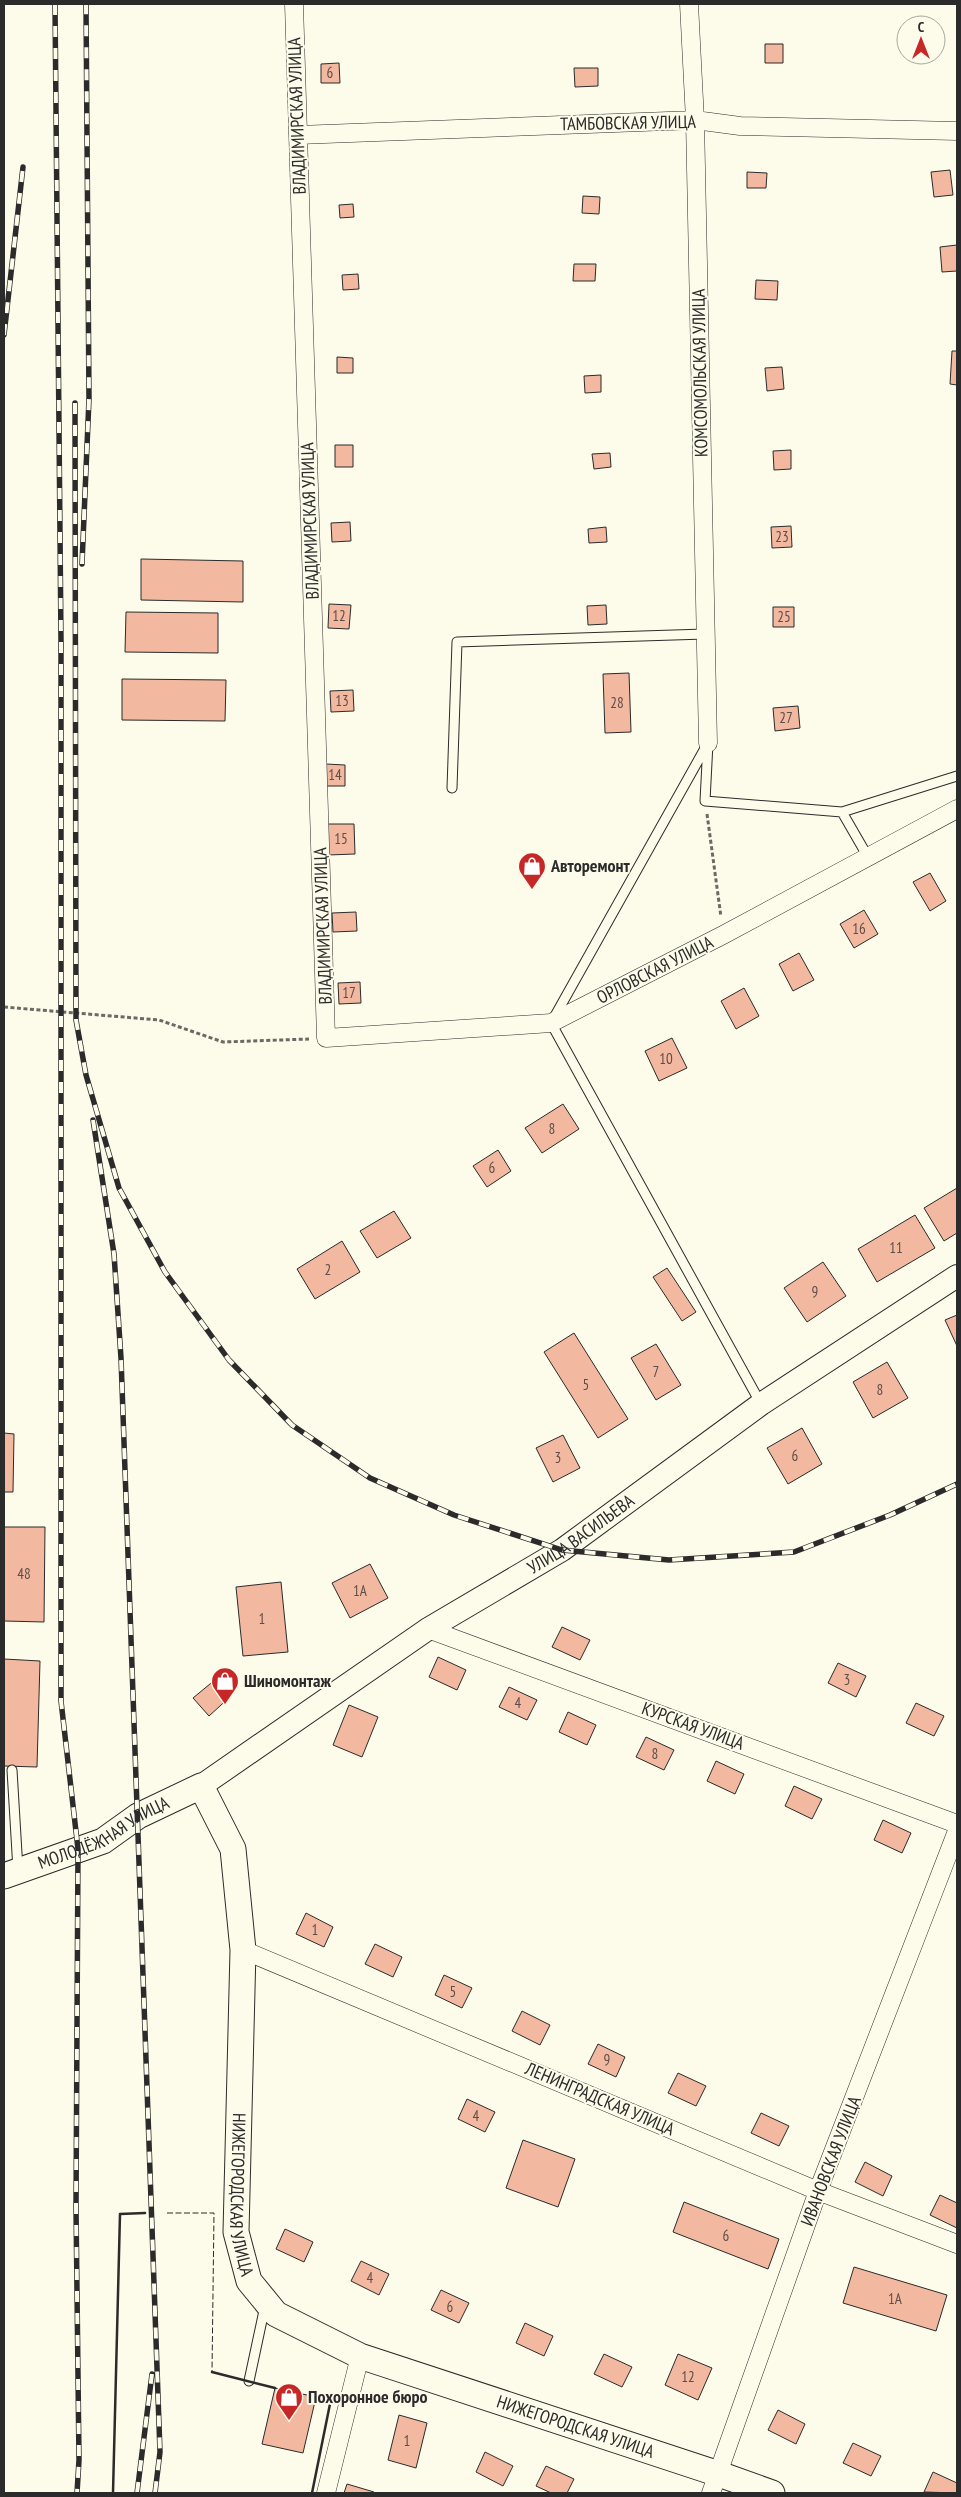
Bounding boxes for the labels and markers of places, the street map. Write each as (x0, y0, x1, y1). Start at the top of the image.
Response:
shop icon: Авторемонт (517, 851, 547, 890)
place label: Авторемонт (550, 854, 630, 877)
shop icon: Шиномонтаж (210, 1666, 240, 1705)
place label: Шиномонтаж (244, 1669, 331, 1692)
shop icon: Похоронное бюро (274, 2382, 304, 2421)
place label: Похоронное бюро (308, 2385, 428, 2408)

